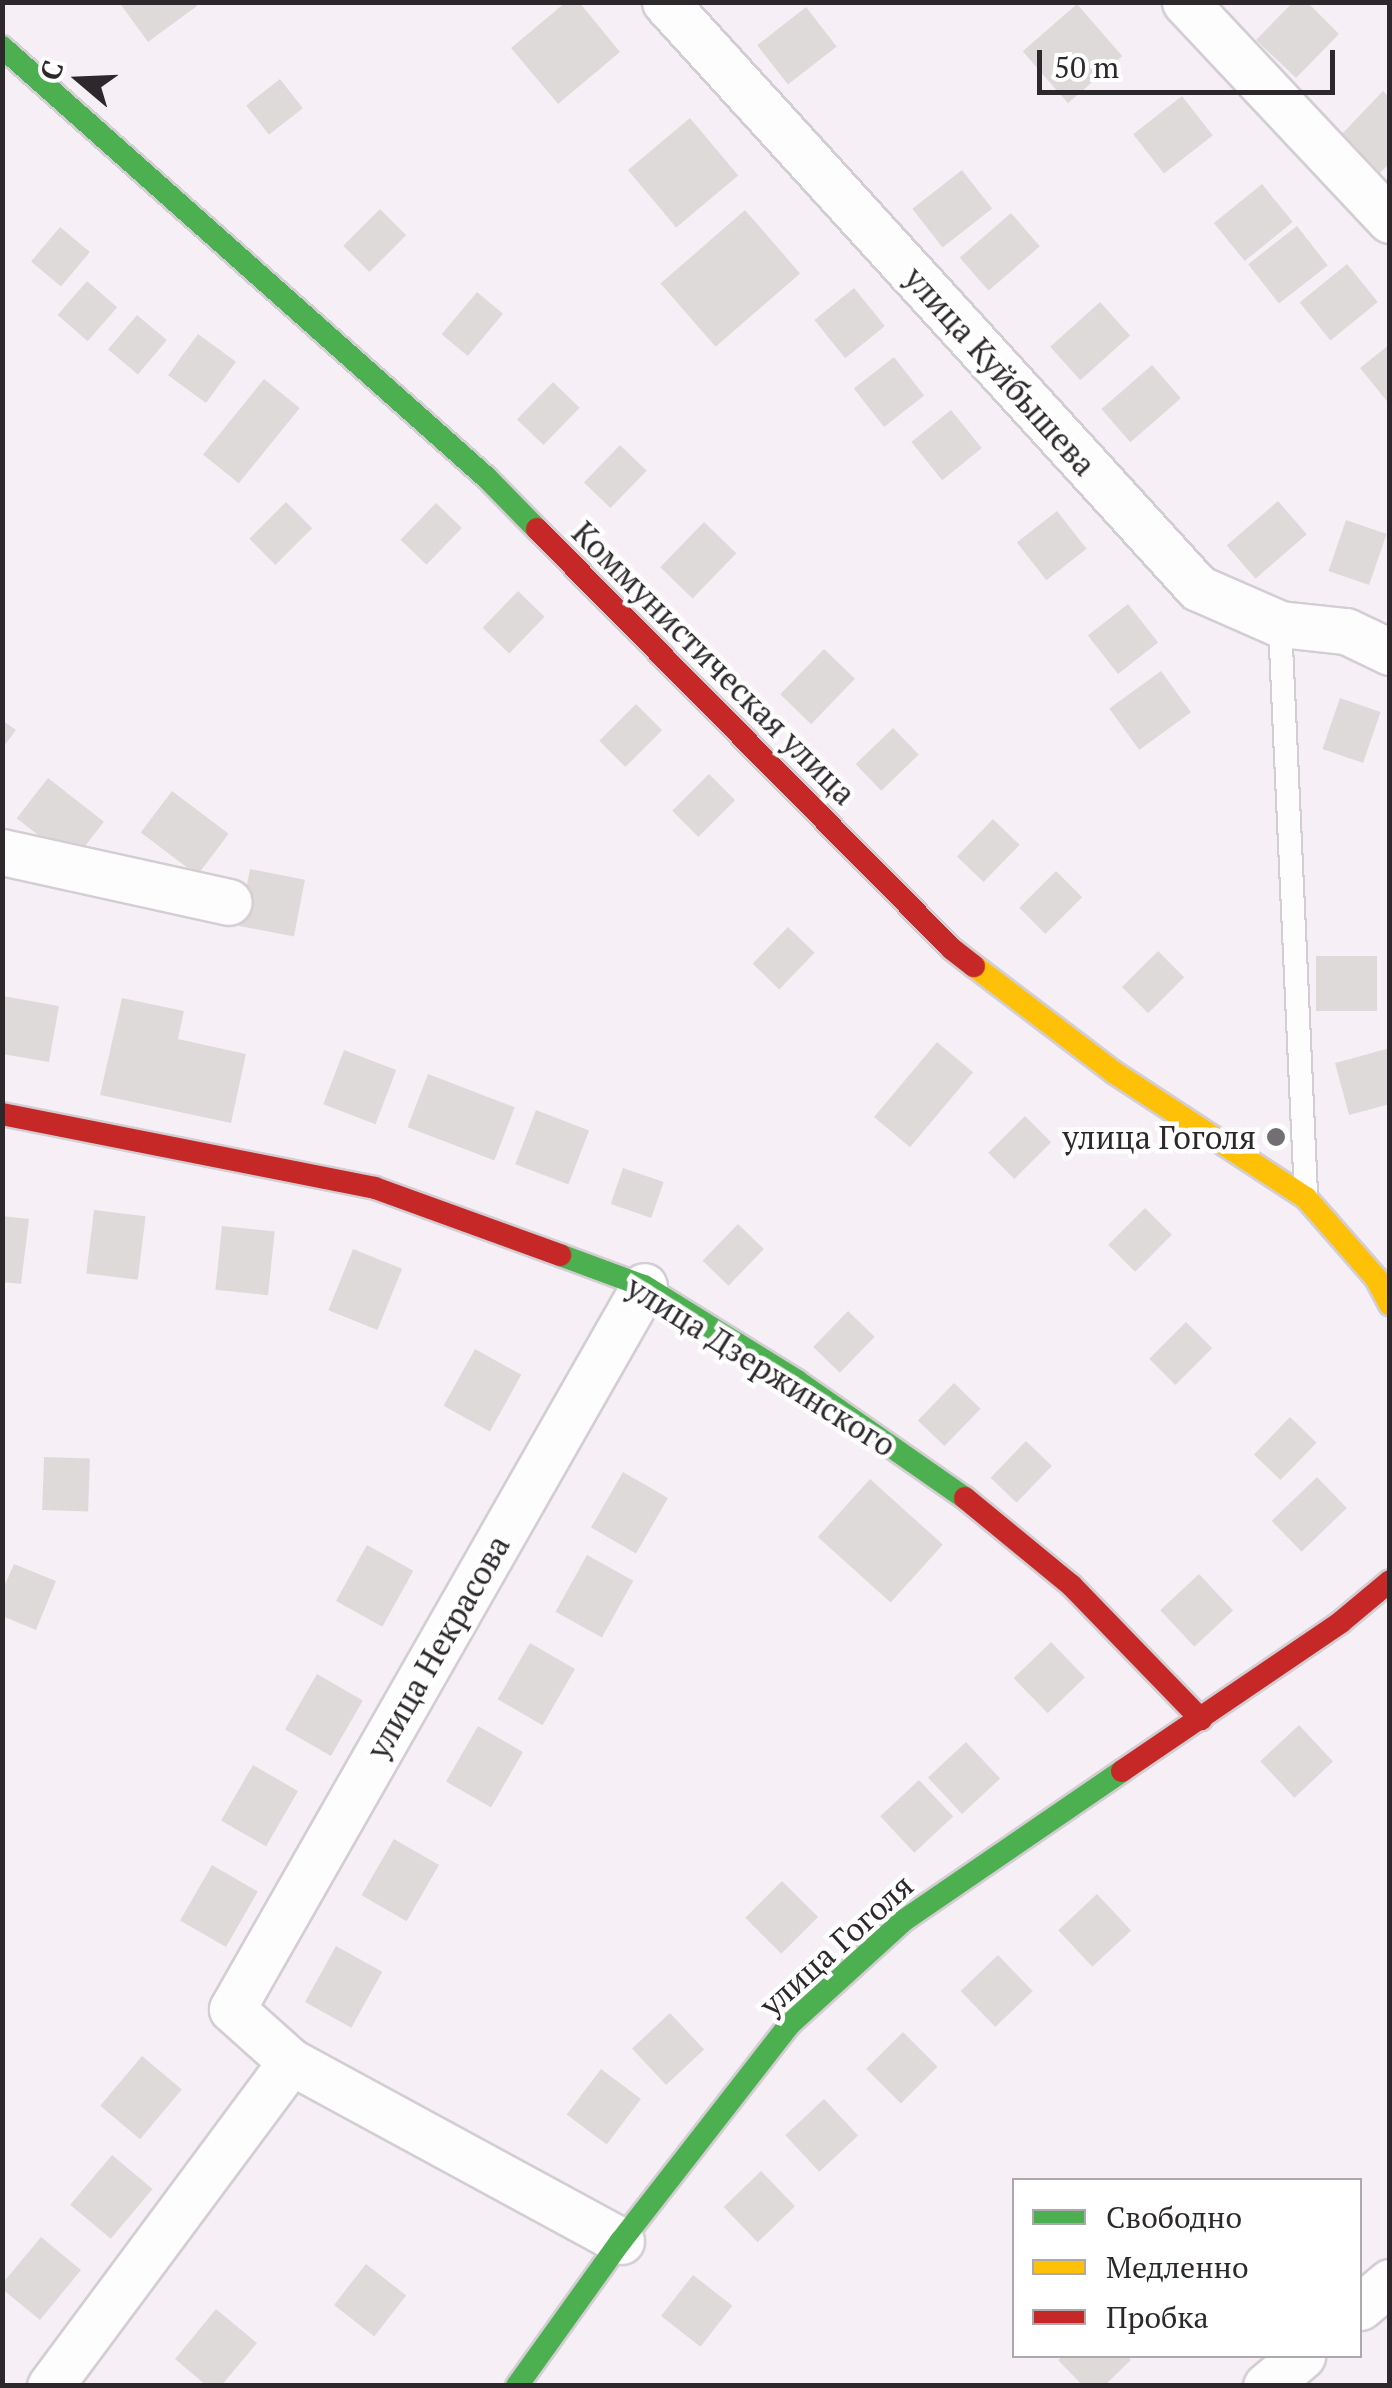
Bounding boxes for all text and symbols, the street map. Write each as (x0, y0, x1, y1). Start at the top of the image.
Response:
north arrow (30, 30, 130, 130)
scale bar (1042, 30, 1340, 92)
text: 50 m (1054, 47, 1119, 87)
text: С (31, 55, 72, 85)
street label: улица Куйбышева (896, 259, 1104, 483)
street label: Коммунистическая улица (564, 513, 864, 813)
place label: улица Гоголя (1063, 1118, 1256, 1156)
marker: улица Гоголя (1265, 1126, 1287, 1148)
street label: улица Дзержинского (619, 1268, 903, 1464)
street label: улица Некрасова (358, 1528, 518, 1766)
street label: улица Гоголя (751, 1866, 921, 2024)
legend (1012, 2178, 1362, 2358)
text: Свободно (1106, 2197, 1242, 2237)
text: Медленно (1106, 2247, 1249, 2287)
text: Пробка (1106, 2297, 1209, 2337)

